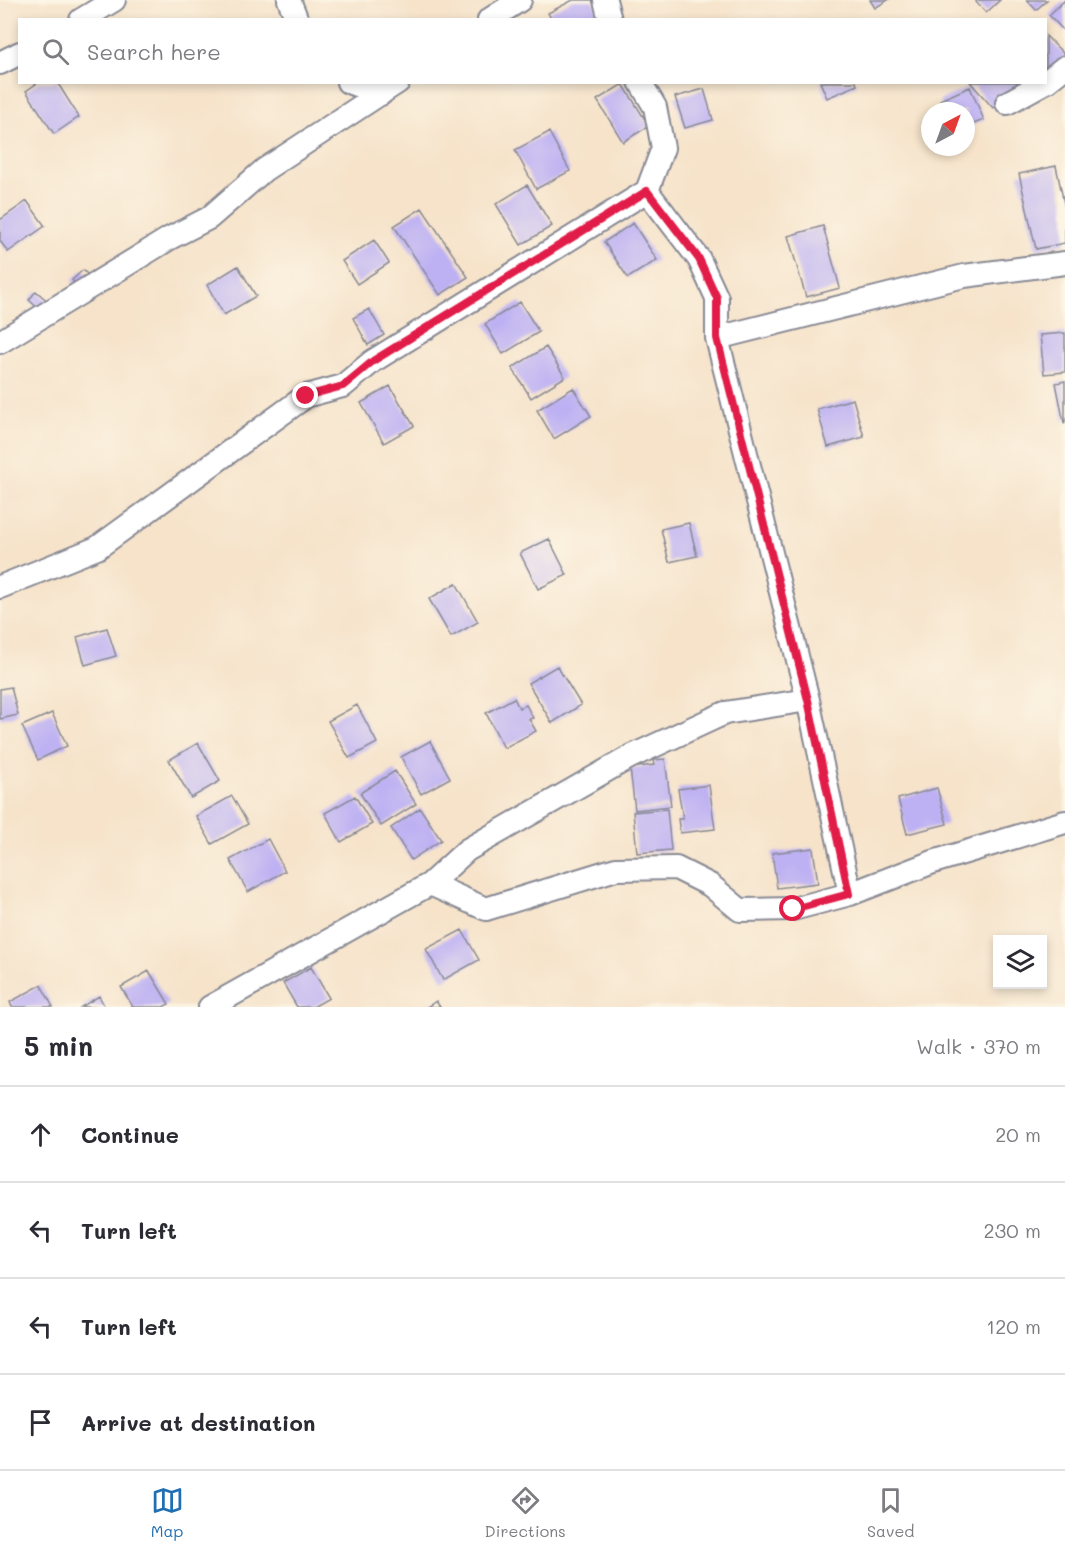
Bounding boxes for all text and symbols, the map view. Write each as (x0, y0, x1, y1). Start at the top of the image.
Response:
search box (18, 18, 1047, 84)
icon: search (39, 35, 72, 68)
text: Search here (87, 37, 221, 66)
north arrow (921, 102, 975, 156)
route end (292, 382, 318, 408)
route start (779, 895, 805, 921)
map controls (993, 935, 1047, 989)
button: layers (993, 935, 1047, 989)
text: 5 min (24, 1029, 93, 1063)
text: Walk · 370 m (916, 1033, 1041, 1059)
icon: ahead (24, 1118, 57, 1151)
text: Continue (81, 1120, 179, 1149)
text: 20 m (995, 1121, 1041, 1147)
icon: left (24, 1214, 57, 1247)
text: Turn left (81, 1216, 177, 1245)
text: 230 m (983, 1217, 1041, 1243)
icon: left (24, 1310, 57, 1343)
text: Turn left (81, 1312, 177, 1341)
text: 120 m (986, 1313, 1041, 1339)
icon: arrive (24, 1406, 57, 1439)
text: Arrive at destination (81, 1408, 316, 1437)
tab: Map (151, 1484, 184, 1541)
tab: Directions (485, 1484, 566, 1541)
tab: Saved (867, 1484, 914, 1541)

